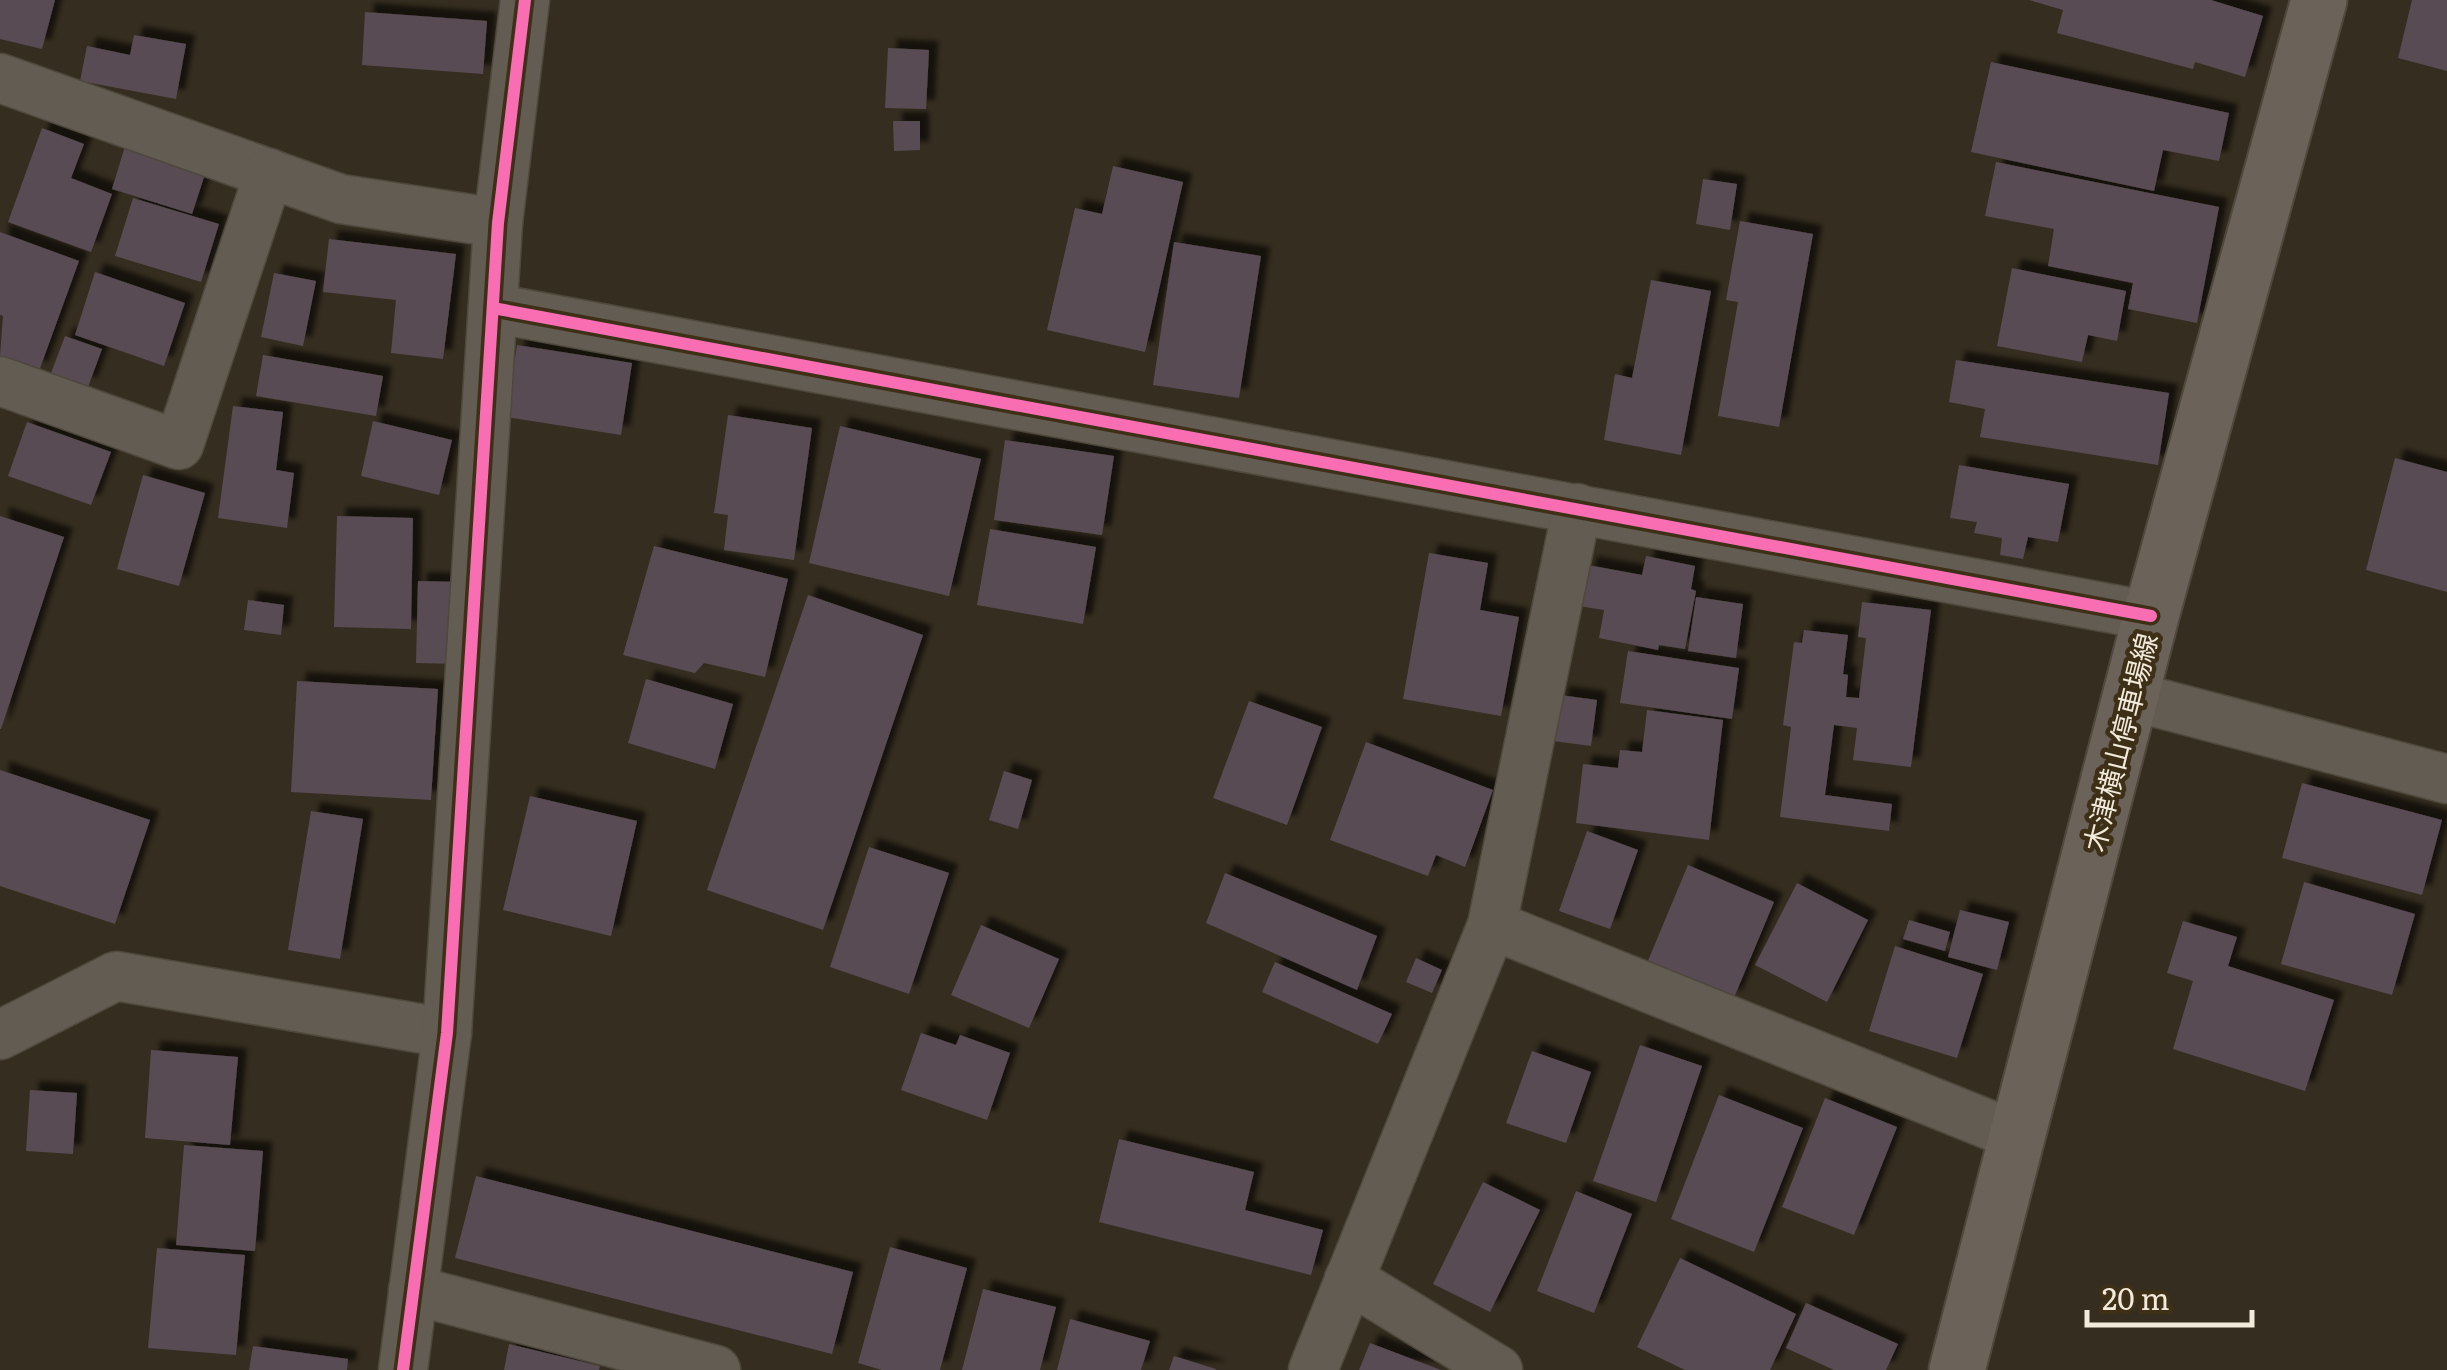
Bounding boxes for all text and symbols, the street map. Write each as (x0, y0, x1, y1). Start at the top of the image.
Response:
street label: 木津横山停車場線 (2072, 628, 2166, 856)
scale bar (2087, 1265, 2252, 1327)
text: 20 m (2102, 1275, 2170, 1319)

